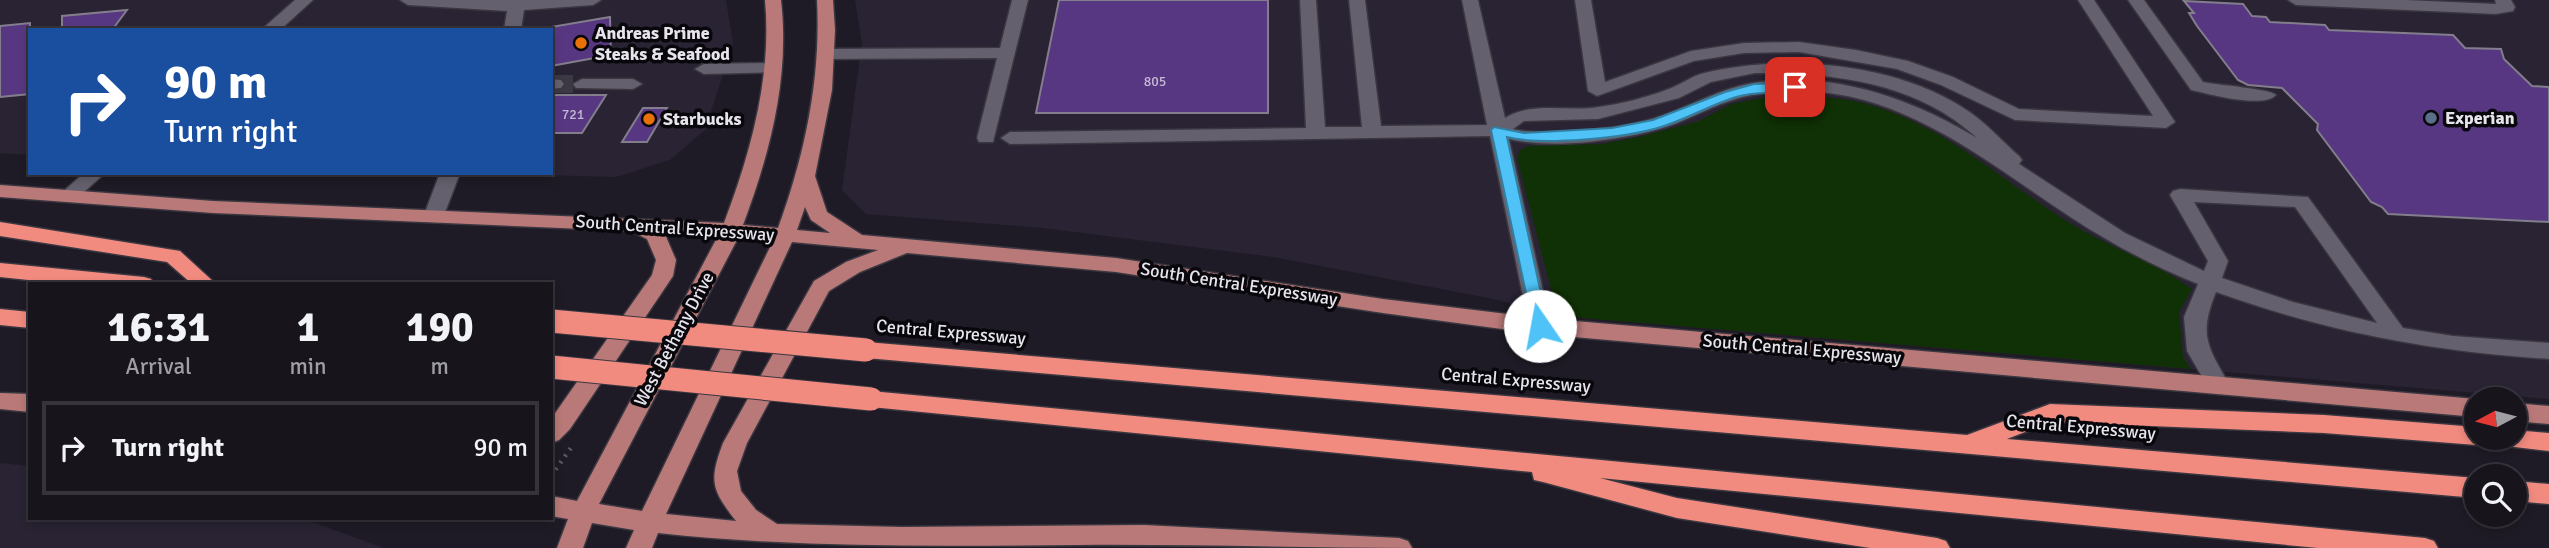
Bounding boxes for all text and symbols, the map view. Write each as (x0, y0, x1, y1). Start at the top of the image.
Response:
place label: Andreas Prime Steaks & Seafood (595, 22, 730, 65)
marker: Andreas Prime Steaks & Seafood (573, 35, 589, 51)
text: 90 m (164, 52, 267, 112)
icon: right (49, 56, 140, 147)
pin (1765, 57, 1825, 117)
icon: arrive (1776, 68, 1814, 106)
house number: 805 (1144, 73, 1166, 90)
house number: 721 (562, 106, 584, 123)
place label: Experian (2445, 107, 2515, 129)
place label: Starbucks (663, 108, 742, 130)
marker: Experian (2423, 110, 2439, 126)
marker: Starbucks (641, 111, 657, 127)
text: Turn right (164, 112, 297, 151)
street label: South Central Expressway (575, 210, 776, 246)
street label: South Central Expressway (1139, 258, 1340, 311)
street label: West Bethany Drive (629, 268, 719, 410)
position arrow (1503, 289, 1577, 363)
text: 16:31 (107, 302, 210, 353)
text: 1 (297, 302, 319, 353)
text: 190 (406, 302, 474, 353)
street label: Central Expressway (875, 315, 1027, 350)
street label: South Central Expressway (1702, 329, 1903, 369)
text: Arrival (126, 352, 192, 381)
text: min (289, 352, 327, 381)
text: m (431, 352, 449, 381)
street label: Central Expressway (1440, 363, 1592, 398)
north arrow (2464, 387, 2527, 450)
map controls (2464, 387, 2527, 527)
street label: Central Expressway (2005, 410, 2157, 445)
icon: right (53, 429, 91, 467)
text: Turn right (112, 432, 224, 464)
text: 90 m (473, 432, 528, 464)
button: search (2464, 464, 2527, 527)

